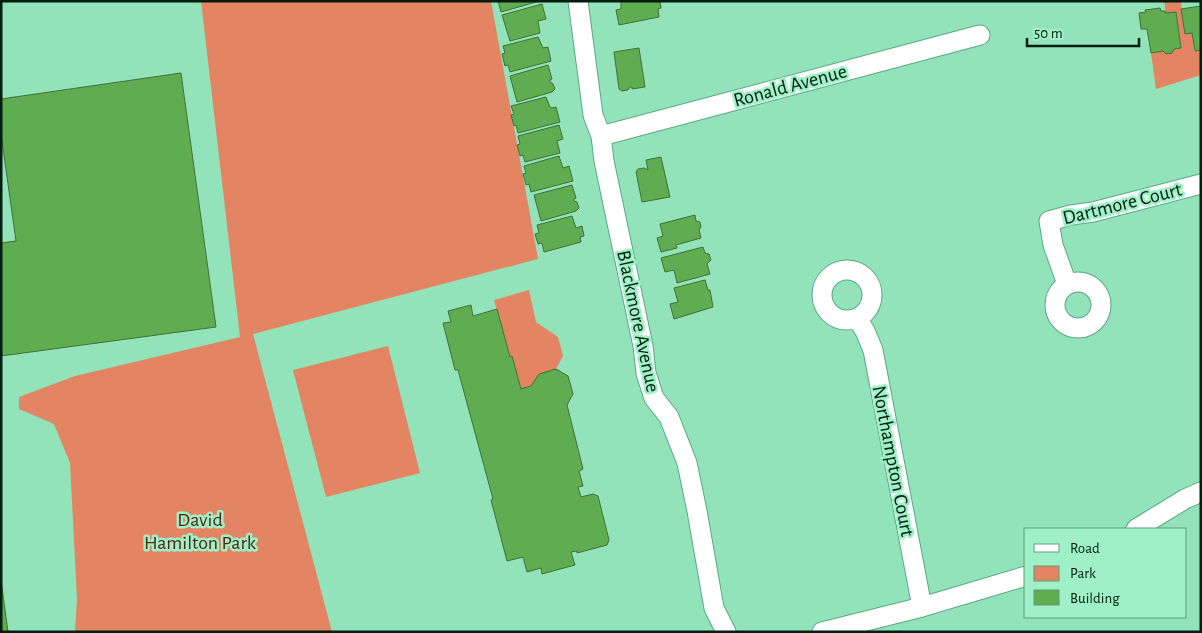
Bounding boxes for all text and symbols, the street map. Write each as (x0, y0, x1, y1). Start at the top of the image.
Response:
scale bar (1027, 15, 1140, 47)
text: 50 m (1034, 26, 1063, 41)
street label: Ronald Avenue (731, 61, 849, 111)
street label: Dartmore Court (1061, 179, 1184, 228)
street label: Blackmore Avenue (613, 248, 663, 394)
street label: Northampton Court (869, 384, 918, 539)
park label: David Hamilton Park (144, 510, 256, 553)
legend (1024, 528, 1187, 618)
text: Road (1070, 541, 1100, 556)
text: Park (1070, 566, 1096, 581)
text: Building (1070, 591, 1120, 606)

